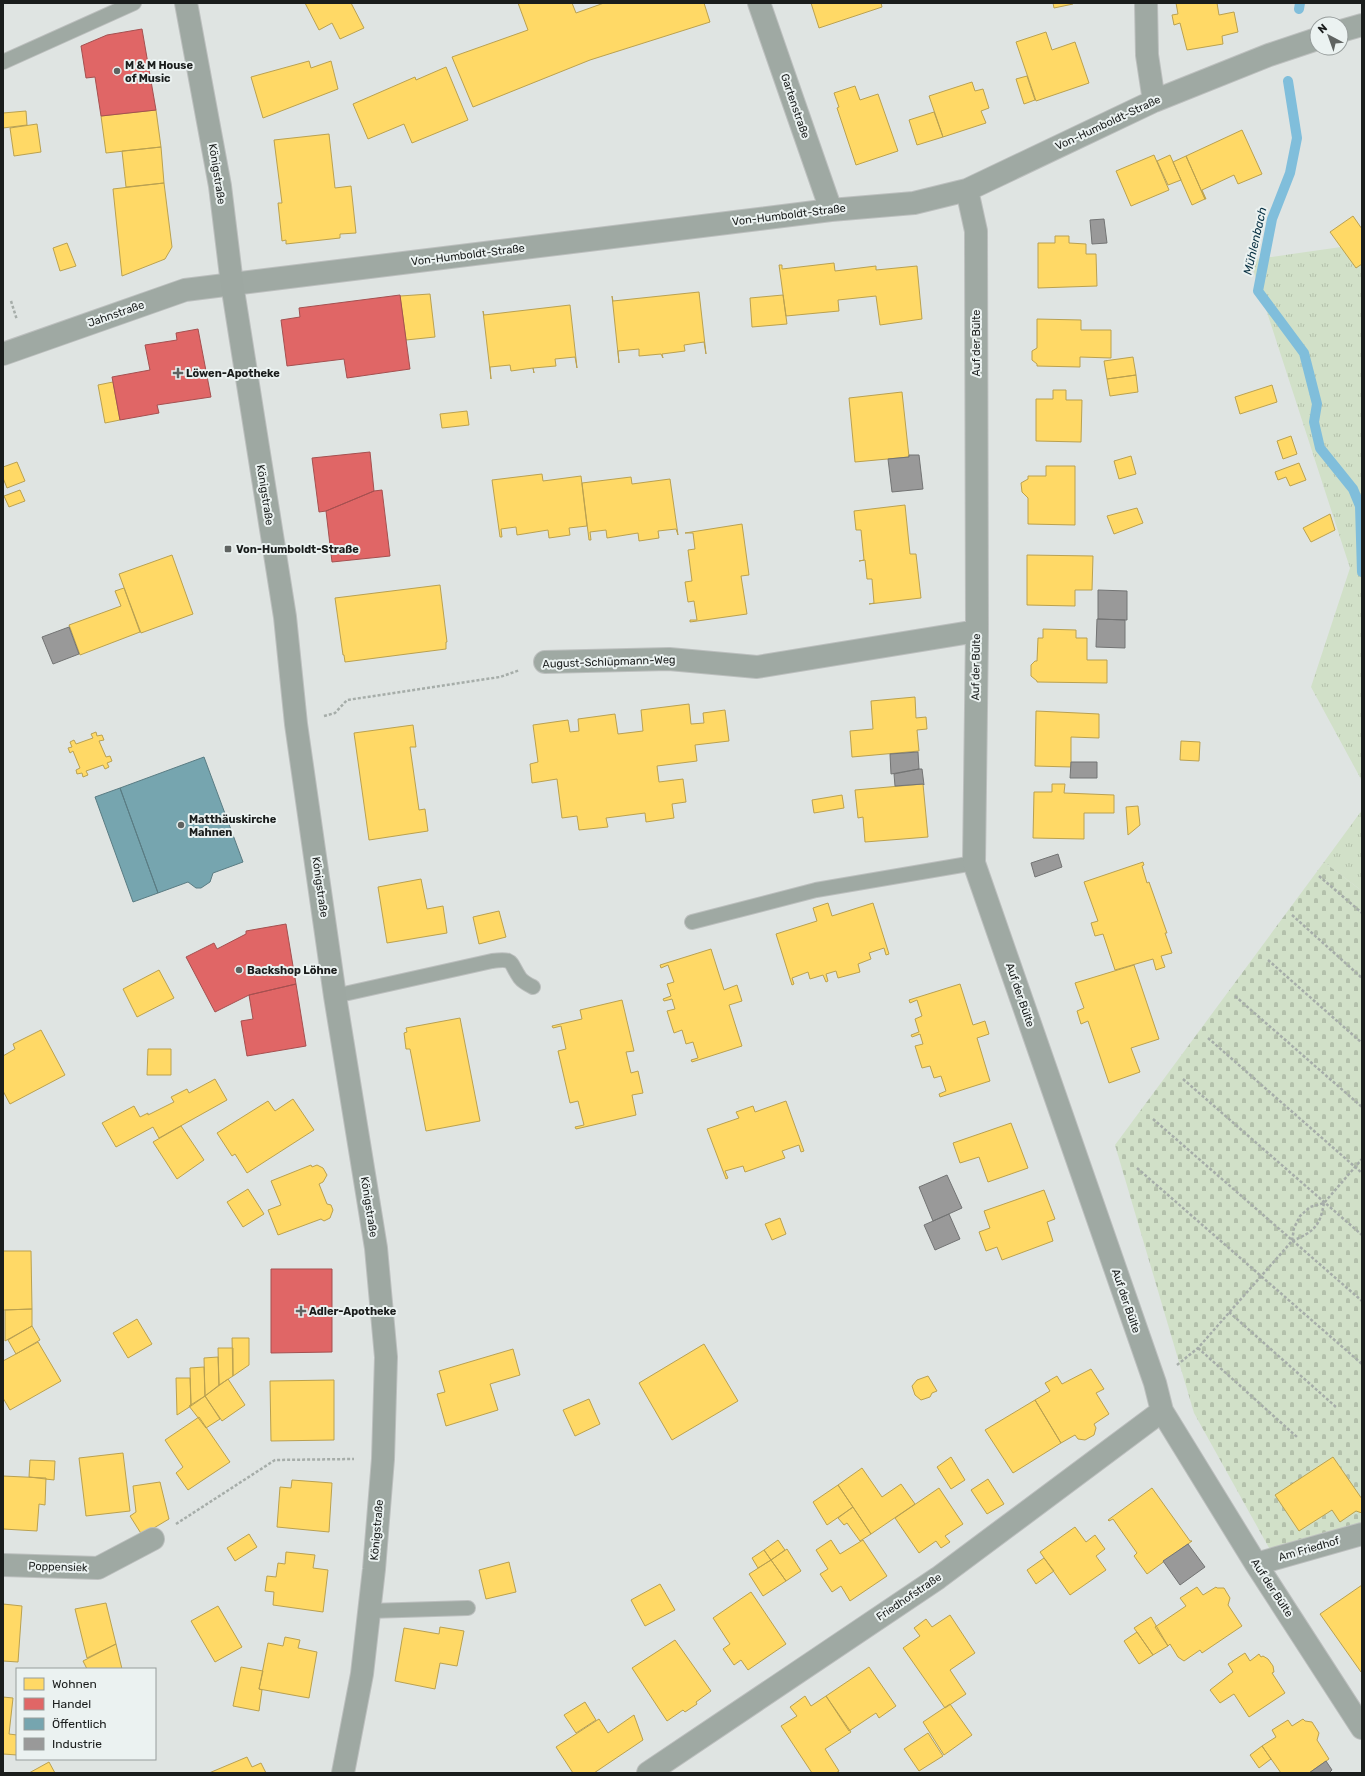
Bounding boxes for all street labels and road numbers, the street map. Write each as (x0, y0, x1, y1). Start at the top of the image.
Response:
street label: Gartenstraße (778, 72, 812, 140)
street label: Von-Humboldt-Straße (1053, 93, 1163, 153)
street label: Königstraße (206, 143, 228, 205)
street label: Von-Humboldt-Straße (731, 202, 847, 228)
street label: Von-Humboldt-Straße (410, 242, 526, 268)
street label: Jahnstraße (86, 298, 146, 330)
street label: Auf der Bülte (970, 309, 983, 377)
street label: Königstraße (254, 464, 276, 526)
street label: Auf der Bülte (969, 633, 983, 701)
street label: August-Schlüpmann-Weg (542, 653, 676, 671)
street label: Königstraße (309, 856, 331, 918)
street label: Auf der Bülte (1003, 961, 1037, 1029)
street label: Königstraße (358, 1176, 380, 1238)
street label: Auf der Bülte (1109, 1267, 1143, 1335)
street label: Königstraße (368, 1499, 386, 1561)
street label: Am Friedhof (1277, 1534, 1342, 1564)
street label: Auf der Bülte (1248, 1556, 1296, 1620)
street label: Poppensiek (28, 1559, 88, 1575)
street label: Friedhofstraße (874, 1570, 944, 1624)

